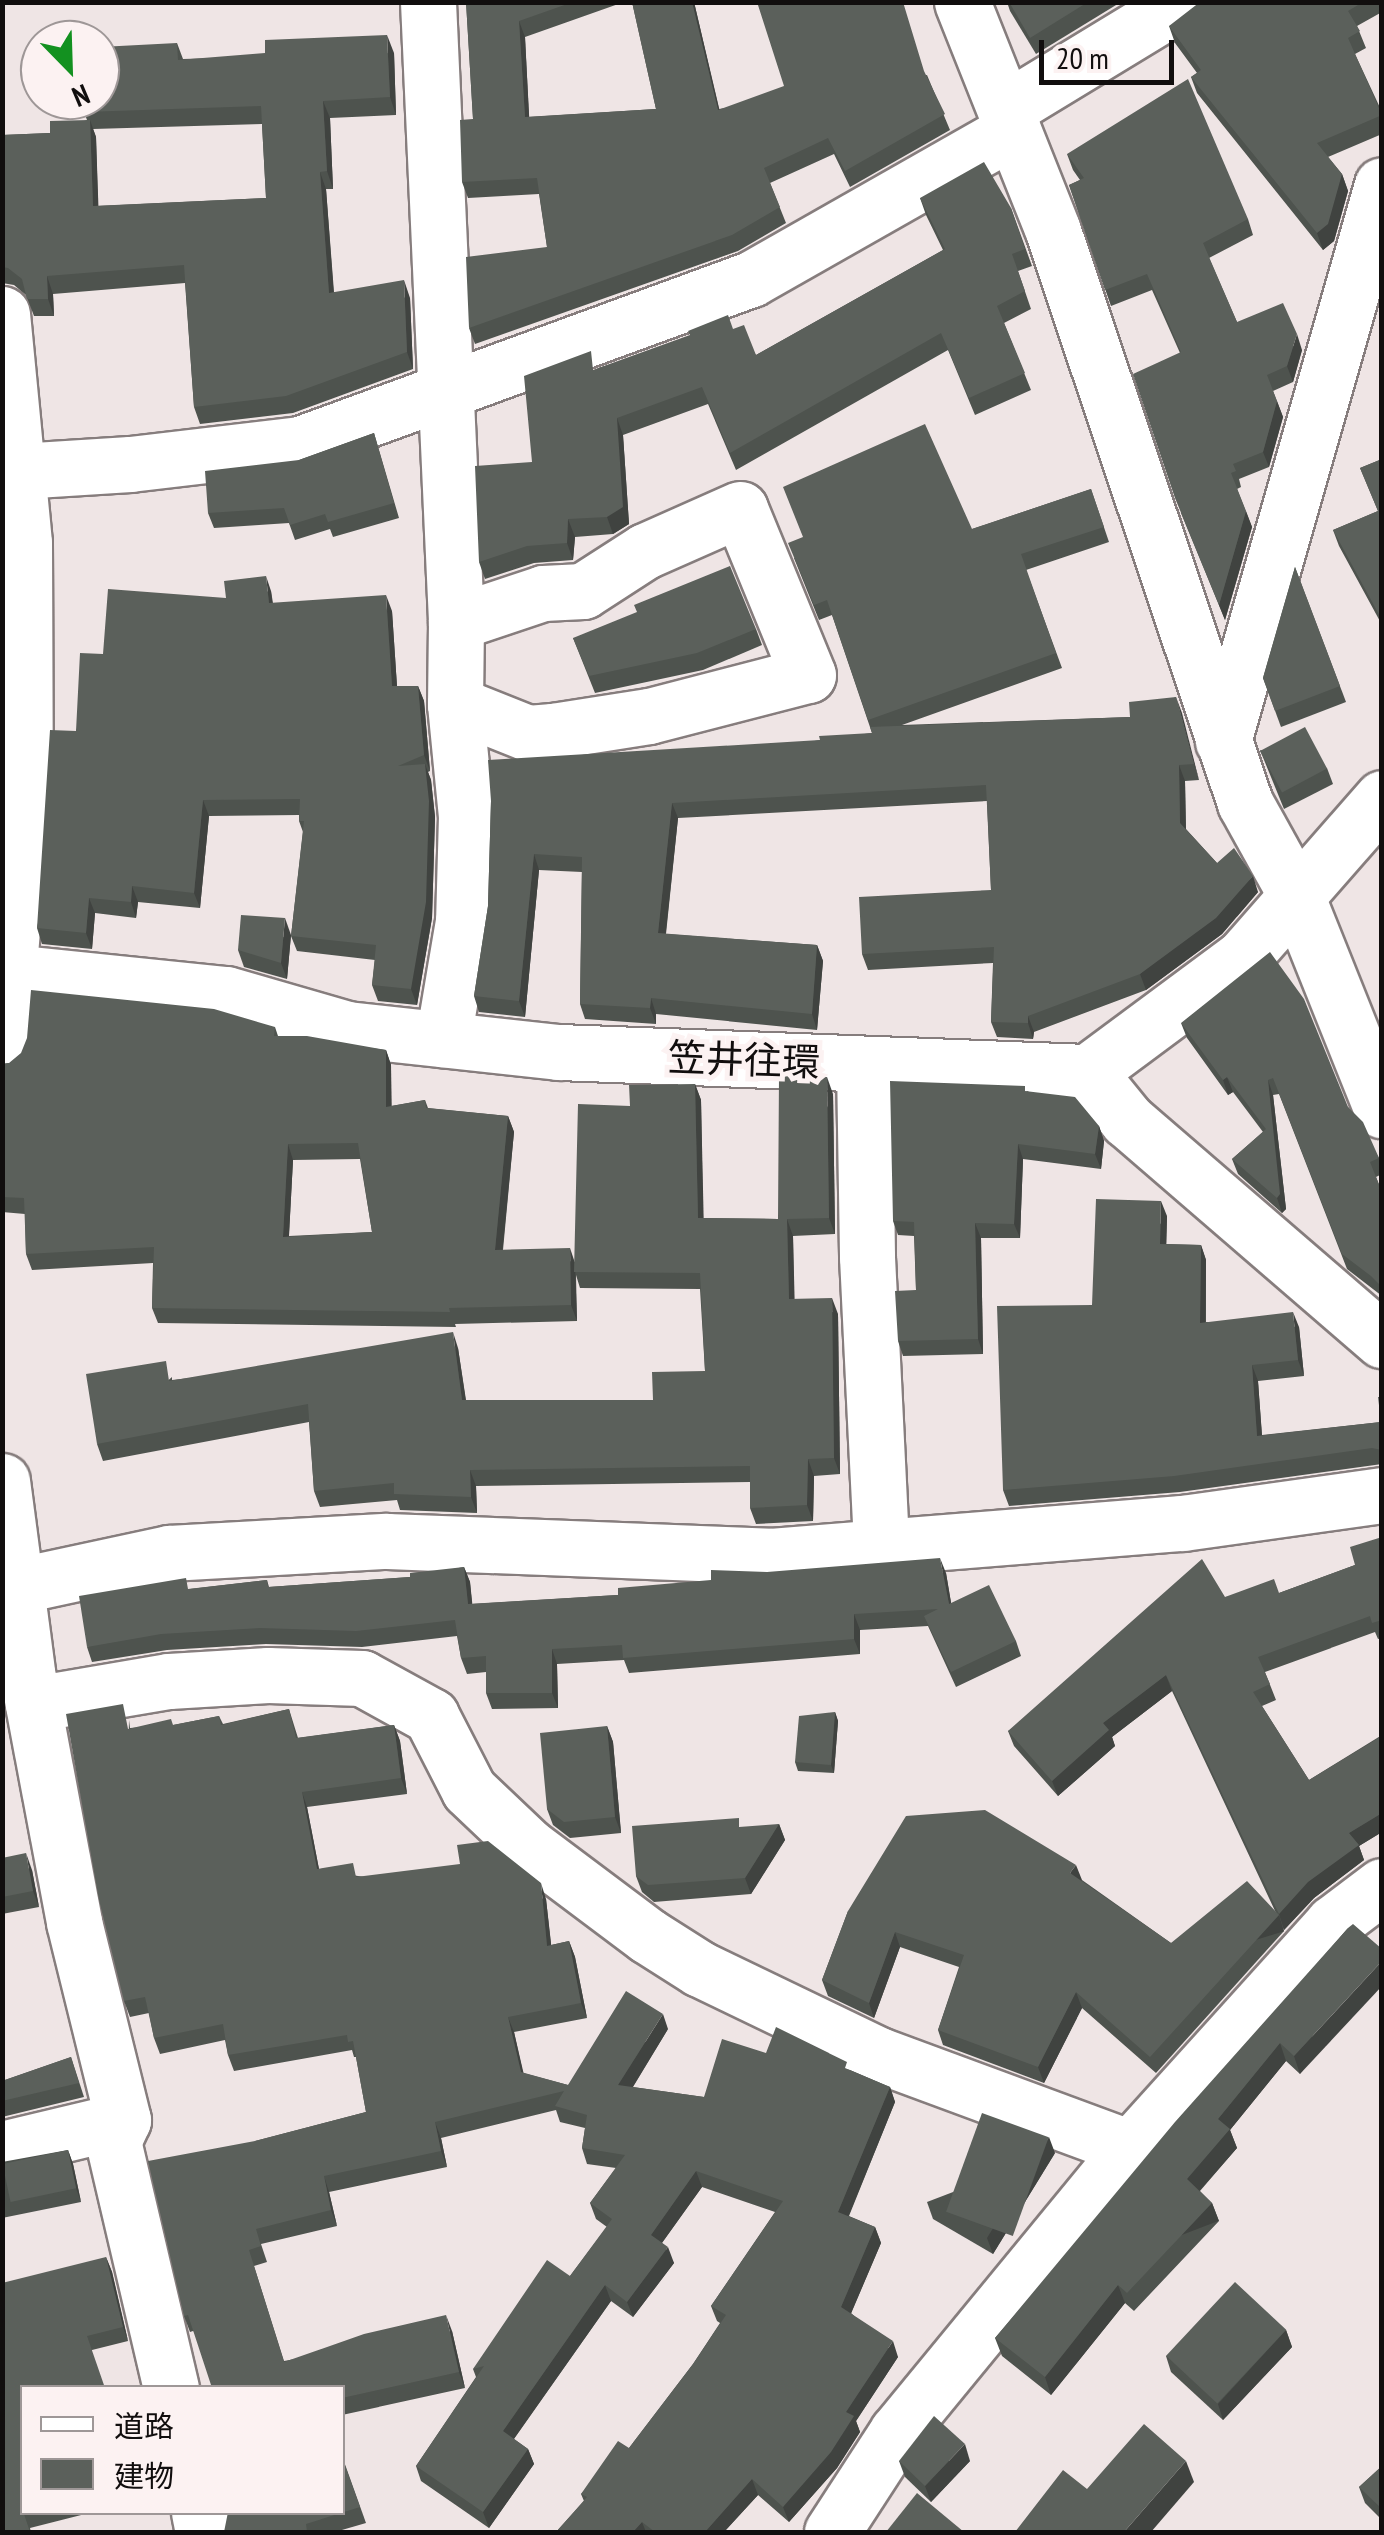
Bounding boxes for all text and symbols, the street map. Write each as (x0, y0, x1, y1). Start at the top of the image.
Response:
north arrow (20, 20, 120, 120)
scale bar (1044, 20, 1179, 82)
text: 20 m (1056, 38, 1109, 77)
text: N (67, 76, 95, 116)
street label: 笠井往環 (667, 1034, 821, 1084)
legend (20, 2385, 345, 2515)
text: 道路 (114, 2406, 174, 2445)
text: 建物 (114, 2456, 174, 2495)

